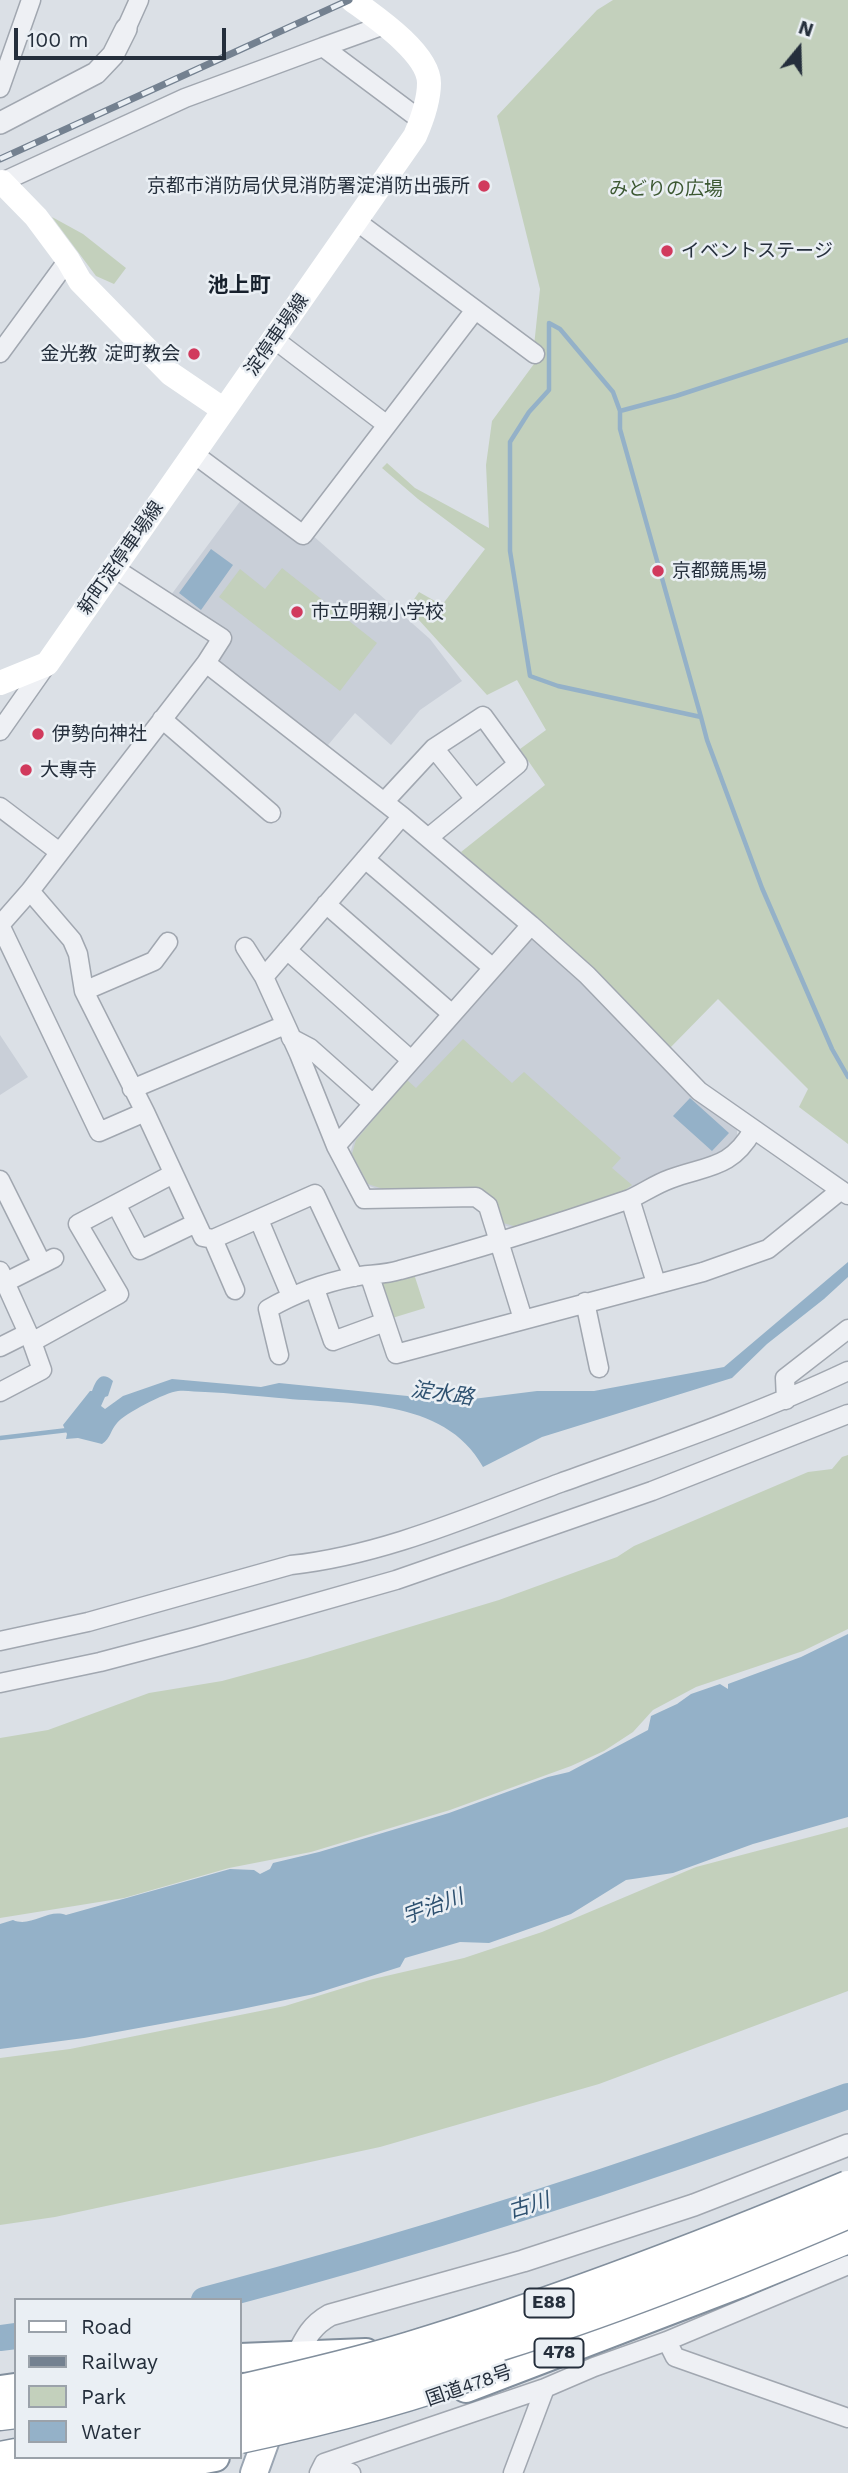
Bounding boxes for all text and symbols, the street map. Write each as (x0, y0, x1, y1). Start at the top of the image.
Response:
scale bar (18, 14, 229, 58)
north arrow (764, 14, 834, 84)
text: N (796, 16, 816, 42)
text: 100 m (27, 27, 89, 52)
place label: 京都市消防局伏見消防署淀消防出張所 (147, 175, 470, 197)
marker: 京都市消防局伏見消防署淀消防出張所 (476, 178, 492, 194)
park label: みどりの広場 (609, 178, 723, 200)
place label: イベントステージ (681, 240, 833, 262)
marker: イベントステージ (659, 243, 675, 259)
district label: 池上町 (208, 273, 270, 299)
street label: 淀停車場線 (240, 290, 314, 380)
place label: 金光教 淀町教会 (41, 343, 180, 365)
marker: 金光教 淀町教会 (186, 346, 202, 362)
street label: 新町淀停車場線 (74, 497, 168, 619)
place label: 京都競馬場 (672, 560, 767, 582)
marker: 京都競馬場 (650, 563, 666, 579)
place label: 市立明親小学校 (311, 601, 444, 623)
marker: 市立明親小学校 (289, 604, 305, 620)
place label: 伊勢向神社 (52, 723, 147, 745)
marker: 伊勢向神社 (30, 726, 46, 742)
place label: 大專寺 (40, 759, 97, 781)
marker: 大專寺 (18, 762, 34, 778)
water label: 淀水路 (409, 1377, 475, 1411)
water label: 宇治川 (399, 1884, 467, 1930)
water label: 古川 (505, 2188, 553, 2224)
road number: E88 (524, 2288, 574, 2318)
legend (14, 2298, 242, 2459)
text: Road (81, 2314, 132, 2339)
road number: 478 (534, 2339, 584, 2368)
text: Railway (81, 2349, 158, 2374)
street label: 国道478号 (423, 2361, 515, 2411)
text: Park (81, 2384, 126, 2409)
text: Water (81, 2419, 141, 2444)

